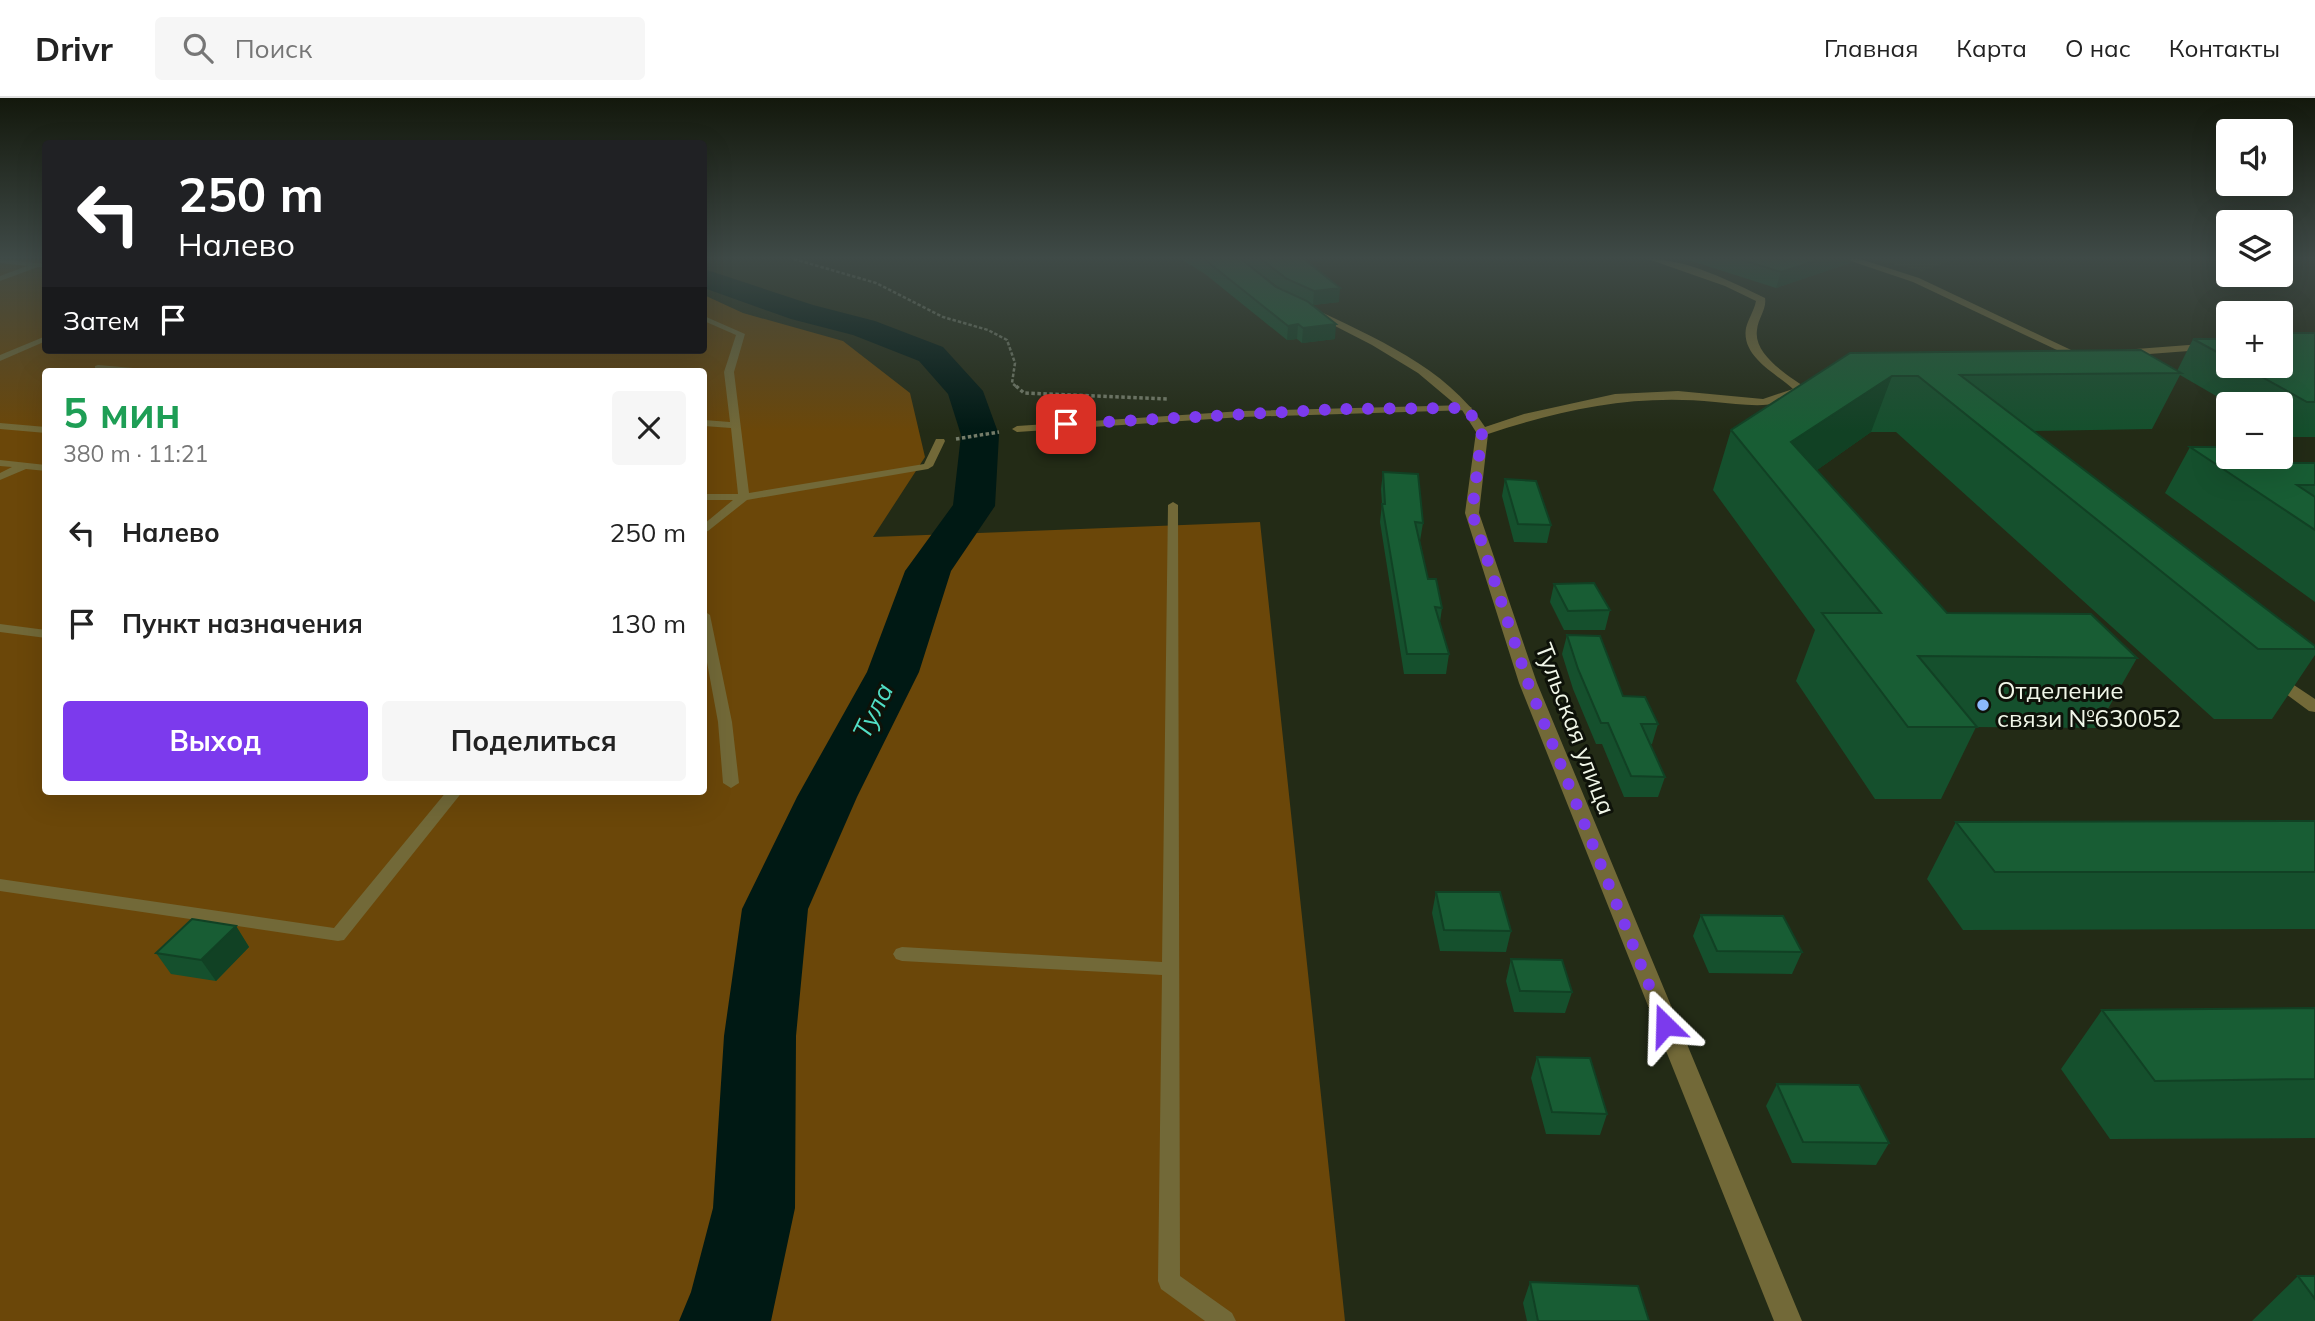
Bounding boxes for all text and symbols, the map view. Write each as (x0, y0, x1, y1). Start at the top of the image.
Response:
search box (155, 17, 645, 80)
text: Drivr (35, 28, 113, 69)
icon: search (179, 29, 217, 67)
text: Поиск (235, 32, 312, 65)
text: Главная (1824, 33, 1918, 63)
text: Карта (1956, 33, 2027, 63)
text: О нас (2065, 33, 2131, 63)
text: Контакты (2169, 33, 2280, 63)
map controls (2216, 119, 2293, 469)
button: sound (2216, 119, 2293, 196)
text: 250 m (178, 163, 324, 224)
icon: left (63, 168, 154, 259)
button: layers (2216, 210, 2293, 287)
text: Налево (178, 224, 295, 264)
icon: arrive (154, 301, 192, 339)
button: + (2216, 301, 2293, 378)
text: Затем (63, 304, 140, 337)
text: 5 мин (63, 386, 181, 439)
button: close (612, 391, 686, 465)
button: − (2216, 392, 2293, 469)
pin (1036, 394, 1096, 454)
icon: arrive (1047, 405, 1085, 443)
text: 380 m · 11:21 (63, 439, 208, 468)
icon: left (63, 514, 101, 552)
text: Налево (122, 516, 220, 549)
text: 250 m (610, 516, 686, 549)
icon: arrive (63, 605, 101, 643)
text: Пункт назначения (122, 607, 363, 640)
text: 130 m (610, 607, 686, 640)
street label: Тульская улица (1529, 639, 1622, 819)
place label: Отделение связи №630052 (1997, 675, 2181, 733)
water label: Тула (845, 677, 900, 744)
marker: Отделение связи №630052 (1975, 697, 1991, 713)
button: Выход (63, 701, 368, 781)
button: Поделиться (382, 701, 686, 781)
position arrow (1628, 988, 1702, 1062)

